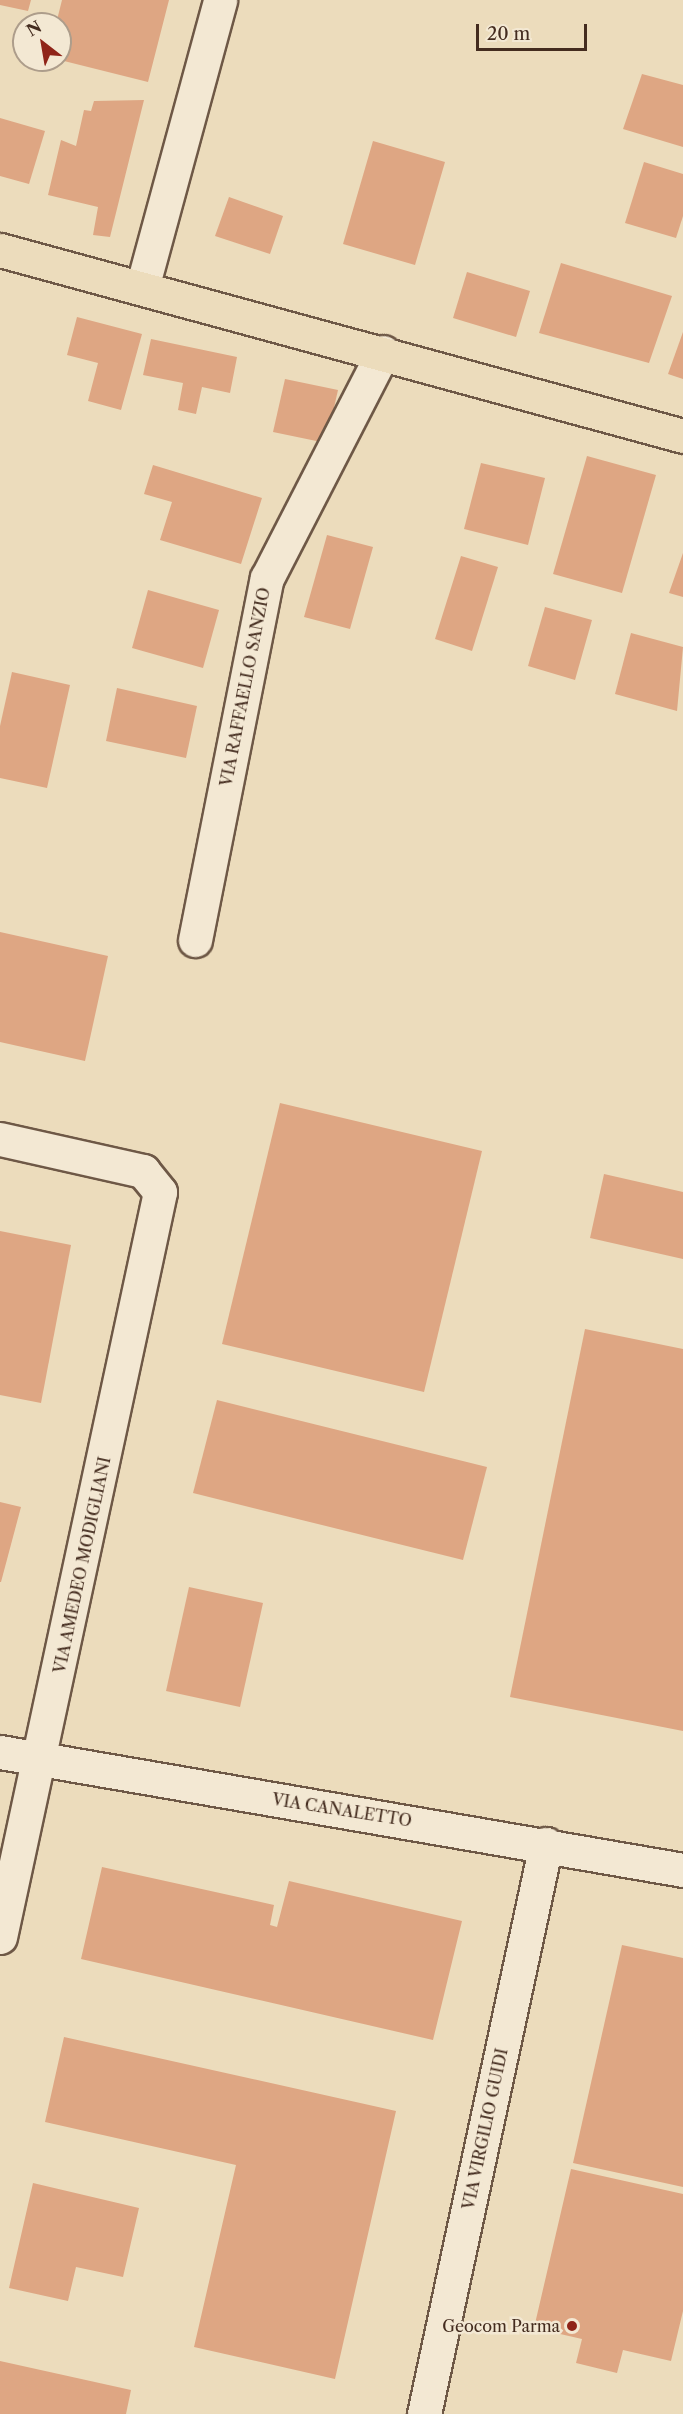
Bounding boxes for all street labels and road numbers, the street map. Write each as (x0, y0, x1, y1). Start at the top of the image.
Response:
street label: VIA RAFFAELLO SANZIO (216, 586, 274, 788)
street label: VIA AMEDEO MODIGLIANI (49, 1454, 115, 1676)
street label: VIA CANALETTO (271, 1789, 413, 1831)
street label: VIA VIRGILIO GUIDI (458, 2046, 512, 2212)

